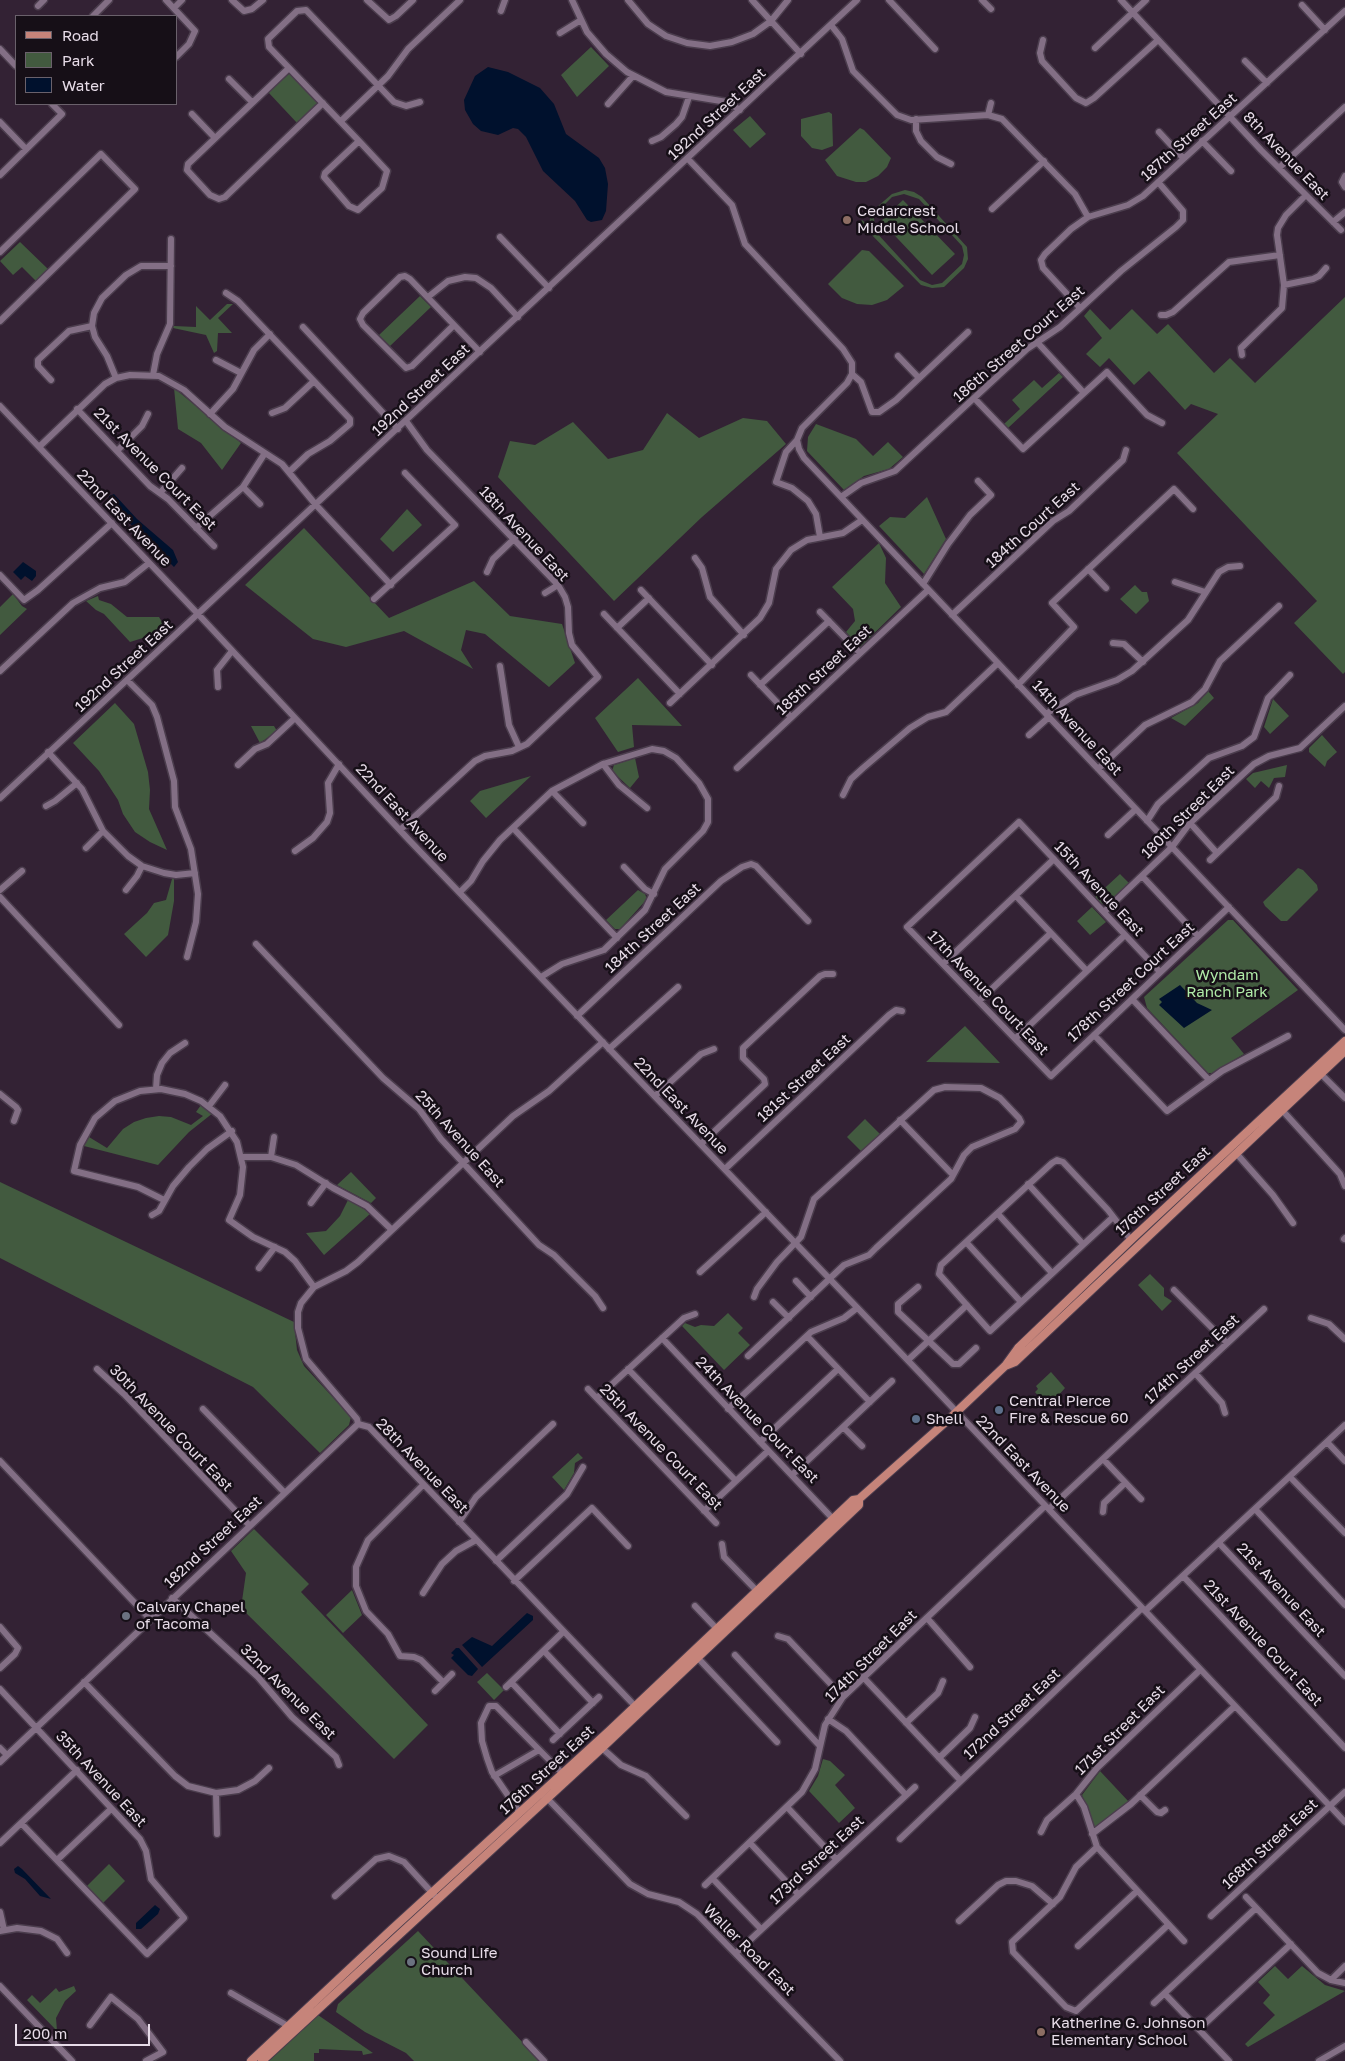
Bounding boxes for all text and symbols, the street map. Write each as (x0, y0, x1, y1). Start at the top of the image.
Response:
legend (15, 15, 178, 105)
text: Road (62, 26, 99, 44)
text: Park (62, 51, 94, 69)
street label: 192nd Street East (664, 64, 770, 164)
text: Water (62, 76, 105, 94)
street label: 187th Street East (1137, 89, 1241, 185)
street label: 8th Avenue East (1239, 108, 1333, 204)
place label: Cedarcrest Middle School (857, 202, 959, 237)
marker: Cedarcrest Middle School (841, 214, 853, 226)
street label: 186th Street Court East (950, 282, 1088, 406)
street label: 192nd Street East (368, 340, 474, 440)
street label: 21st Avenue Court East (90, 404, 220, 534)
street label: 22nd East Avenue (73, 466, 175, 570)
street label: 184th Court East (982, 478, 1084, 572)
street label: 18th Avenue East (475, 483, 573, 585)
street label: 192nd Street East (71, 616, 177, 716)
street label: 185th Street East (773, 621, 875, 719)
street label: 14th Avenue East (1028, 677, 1126, 779)
street label: 22nd East Avenue (352, 760, 452, 866)
street label: 180th Street East (1138, 762, 1238, 862)
street label: 15th Avenue East (1050, 838, 1148, 940)
street label: 184th Street East (601, 879, 705, 977)
street label: 178th Street Court East (1064, 918, 1198, 1046)
street label: 17th Avenue Court East (924, 927, 1052, 1059)
park label: Wyndam Ranch Park (1186, 966, 1268, 1001)
street label: 181st Street East (754, 1030, 854, 1126)
street label: 22nd East Avenue (630, 1054, 732, 1158)
street label: 25th Avenue East (412, 1087, 508, 1191)
street label: 176th Street East (1112, 1143, 1214, 1239)
street label: 174th Street East (1141, 1311, 1243, 1407)
street label: 24th Avenue Court East (692, 1353, 822, 1487)
street label: 30th Avenue Court East (106, 1361, 236, 1495)
street label: 25th Avenue Court East (596, 1380, 726, 1514)
place label: Central Pierce Fire & Rescue 60 (1009, 1392, 1129, 1427)
marker: Central Pierce Fire & Rescue 60 (993, 1404, 1005, 1416)
place label: Shell (926, 1410, 963, 1428)
street label: 22nd East Avenue (972, 1412, 1074, 1516)
marker: Shell (910, 1413, 922, 1425)
street label: 28th Avenue East (372, 1415, 472, 1517)
street label: 182nd Street East (160, 1492, 266, 1592)
street label: 21st Avenue East (1233, 1539, 1329, 1641)
street label: 21st Avenue Court East (1200, 1576, 1326, 1710)
place label: Calvary Chapel of Tacoma (136, 1598, 245, 1633)
street label: 174th Street East (821, 1606, 921, 1706)
marker: Calvary Chapel of Tacoma (120, 1610, 132, 1622)
street label: 32nd Avenue East (236, 1640, 340, 1744)
street label: 172nd Street East (960, 1665, 1064, 1763)
street label: 171st Street East (1071, 1681, 1169, 1779)
street label: 176th Street East (496, 1722, 598, 1818)
street label: 35th Avenue East (52, 1727, 150, 1831)
street label: 168th Street East (1218, 1795, 1322, 1893)
street label: 173rd Street East (766, 1812, 868, 1908)
street label: Waller Road East (700, 1901, 798, 1999)
place label: Sound Life Church (421, 1944, 497, 1979)
marker: Sound Life Church (405, 1956, 417, 1968)
scale bar (18, 2014, 152, 2046)
place label: Katherine G. Johnson Elementary School (1051, 2014, 1205, 2049)
text: 200 m (23, 2024, 67, 2042)
marker: Katherine G. Johnson Elementary School (1035, 2026, 1047, 2038)

